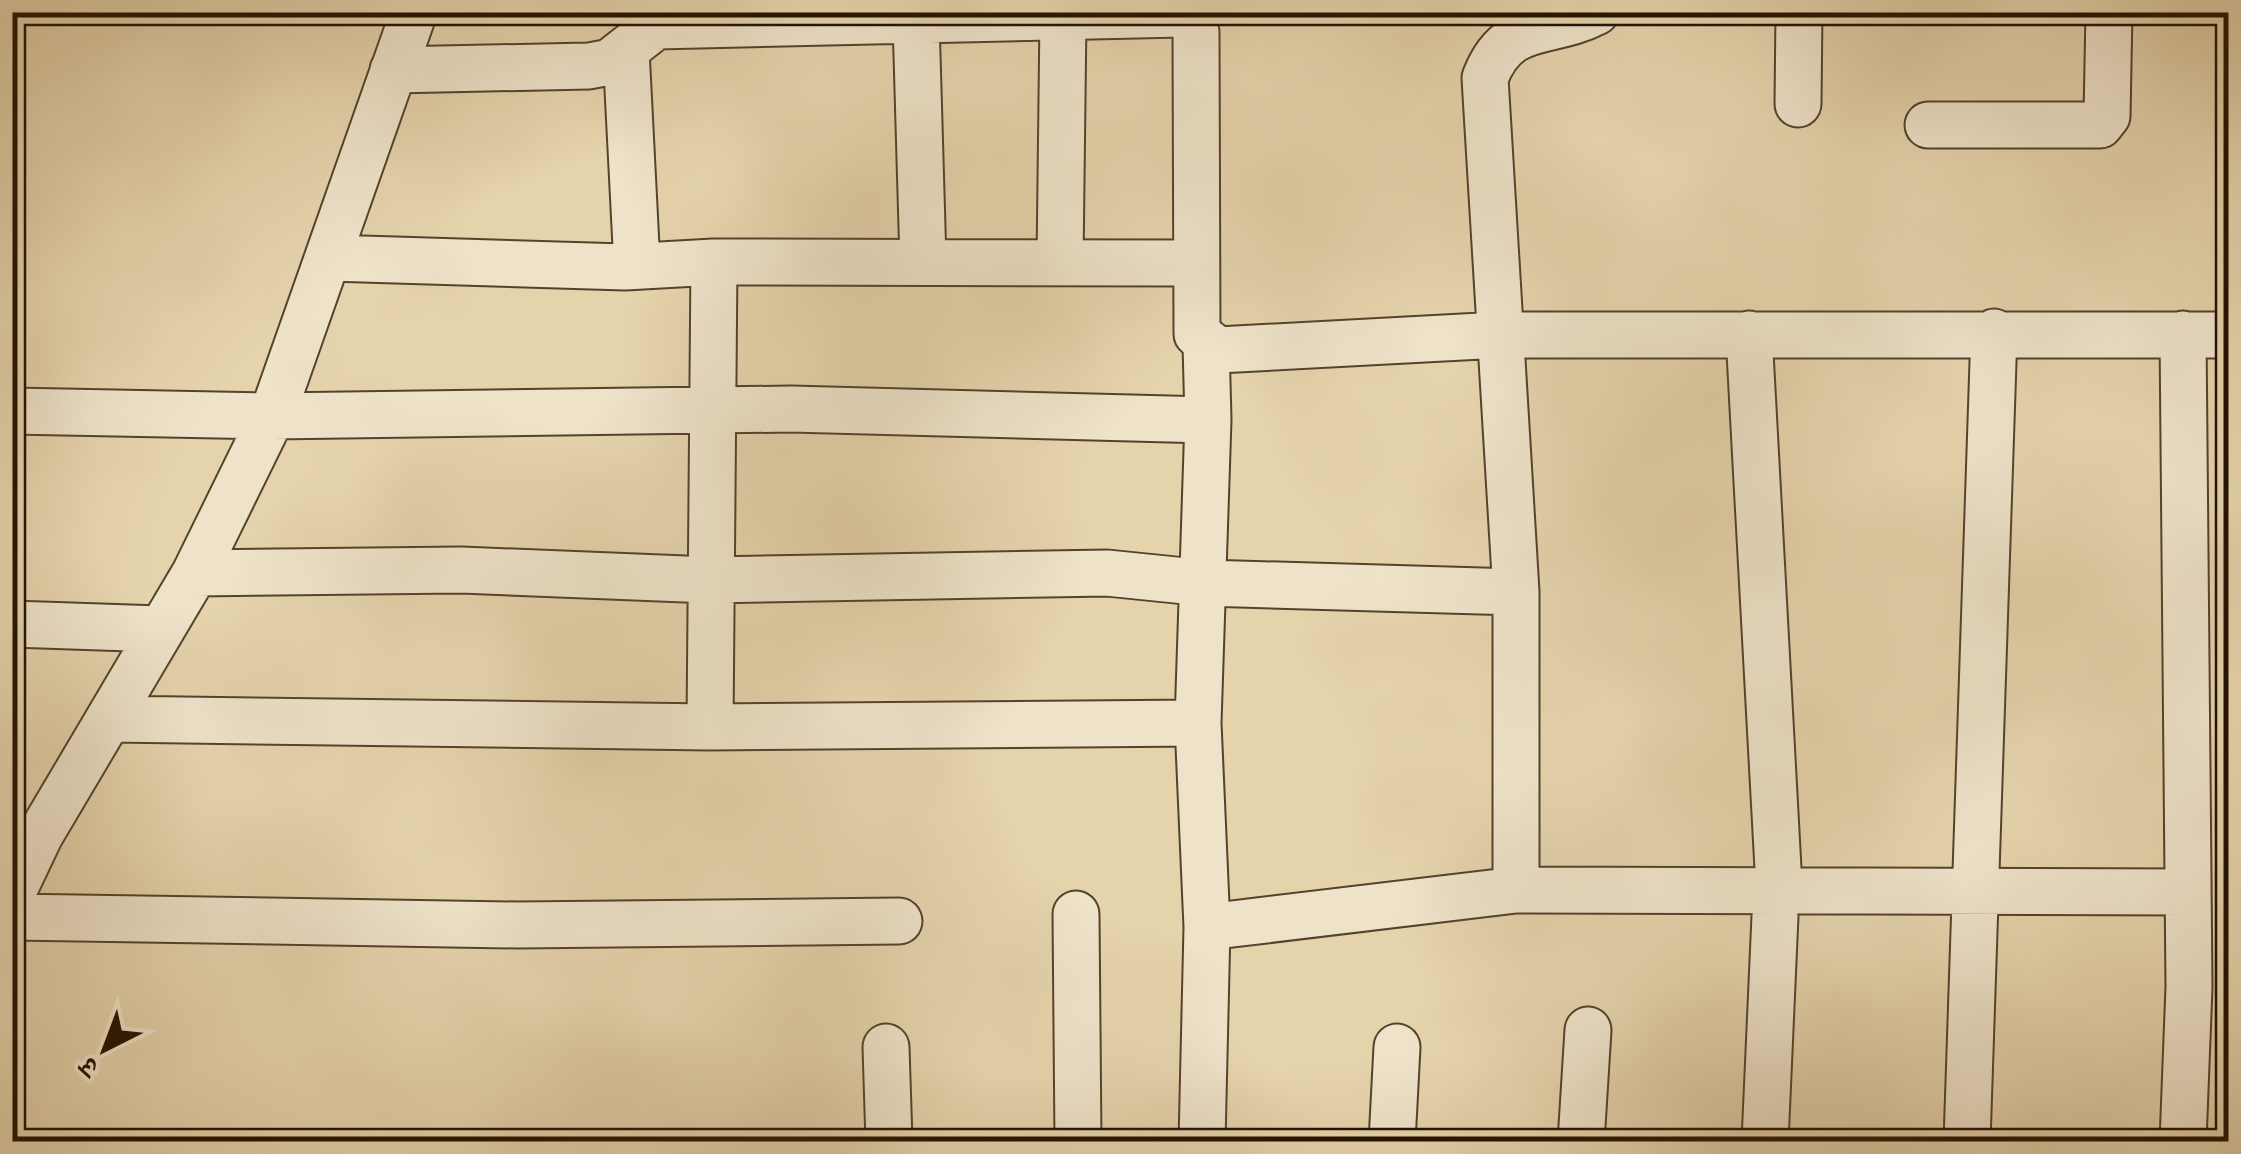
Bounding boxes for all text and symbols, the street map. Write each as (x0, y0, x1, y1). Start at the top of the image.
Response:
north arrow (55, 999, 155, 1099)
text: उ (70, 1045, 110, 1086)

